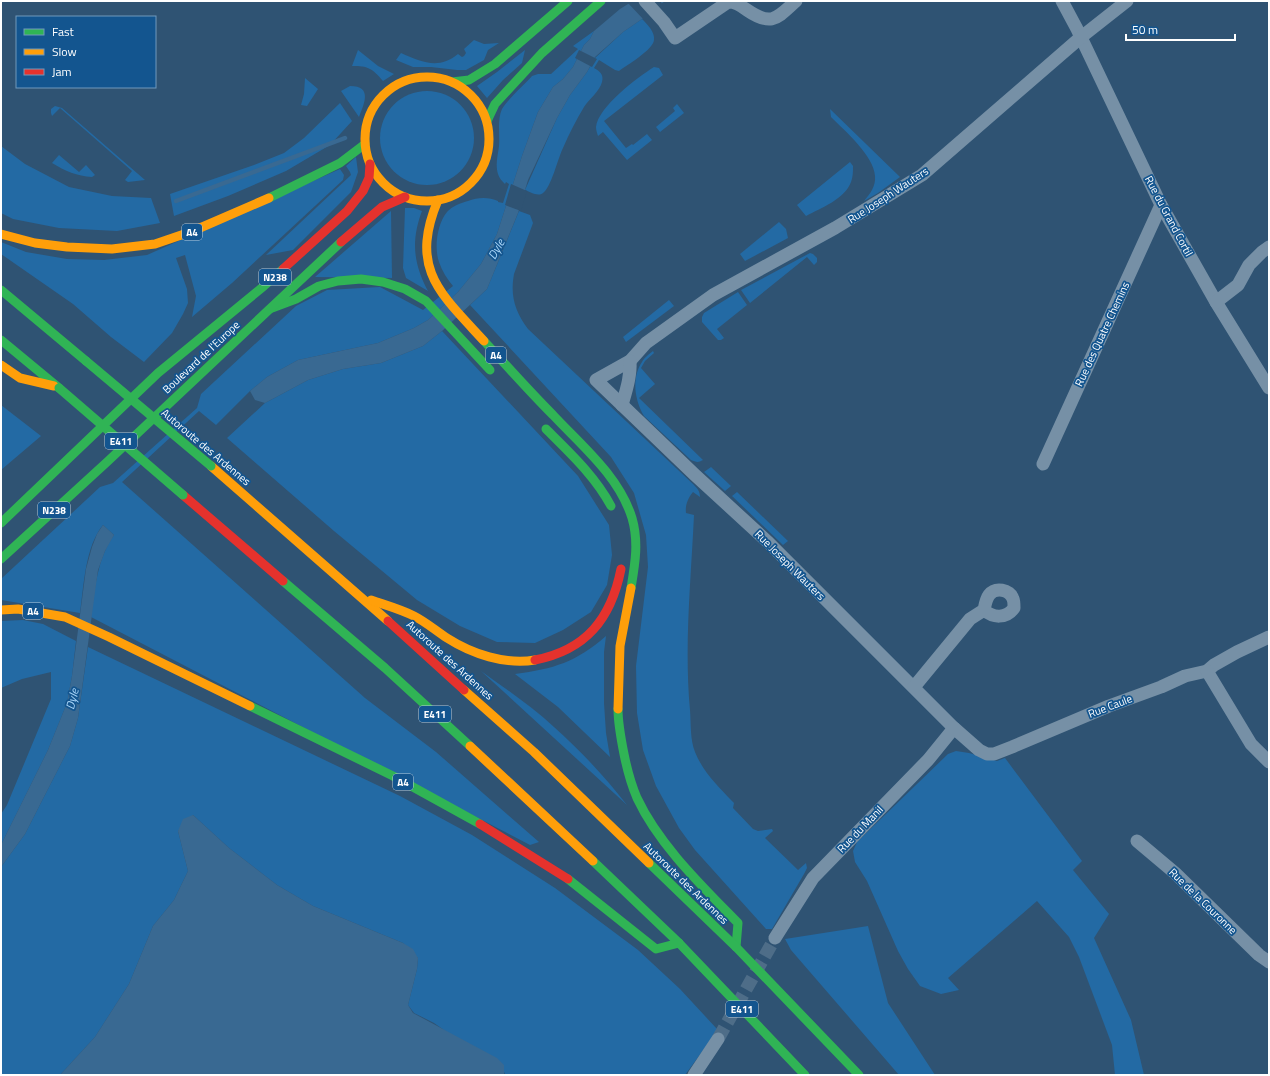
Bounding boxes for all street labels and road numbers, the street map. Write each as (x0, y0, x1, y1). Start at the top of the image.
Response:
street label: Rue Joseph Wauters (844, 163, 932, 227)
street label: Rue du Grand Cortil (1141, 173, 1197, 259)
road number: A4 (182, 224, 202, 240)
road number: N238 (259, 269, 291, 285)
street label: Rue des Quatre Chemins (1071, 279, 1133, 389)
street label: Boulevard de l'Europe (159, 317, 243, 397)
road number: A4 (486, 347, 506, 363)
street label: Autoroute des Ardennes (158, 405, 254, 489)
road number: E411 (105, 433, 137, 449)
road number: N238 (38, 502, 70, 518)
street label: Rue Joseph Wauters (751, 526, 829, 604)
road number: A4 (23, 603, 43, 619)
street label: Autoroute des Ardennes (403, 617, 497, 703)
street label: Rue Caule (1086, 690, 1135, 722)
road number: E411 (419, 706, 451, 722)
road number: A4 (393, 774, 413, 790)
street label: Rue du Manil (833, 802, 887, 856)
street label: Autoroute des Ardennes (640, 838, 732, 928)
street label: Rue de la Couronne (1165, 864, 1241, 938)
road number: E411 (726, 1001, 758, 1017)

